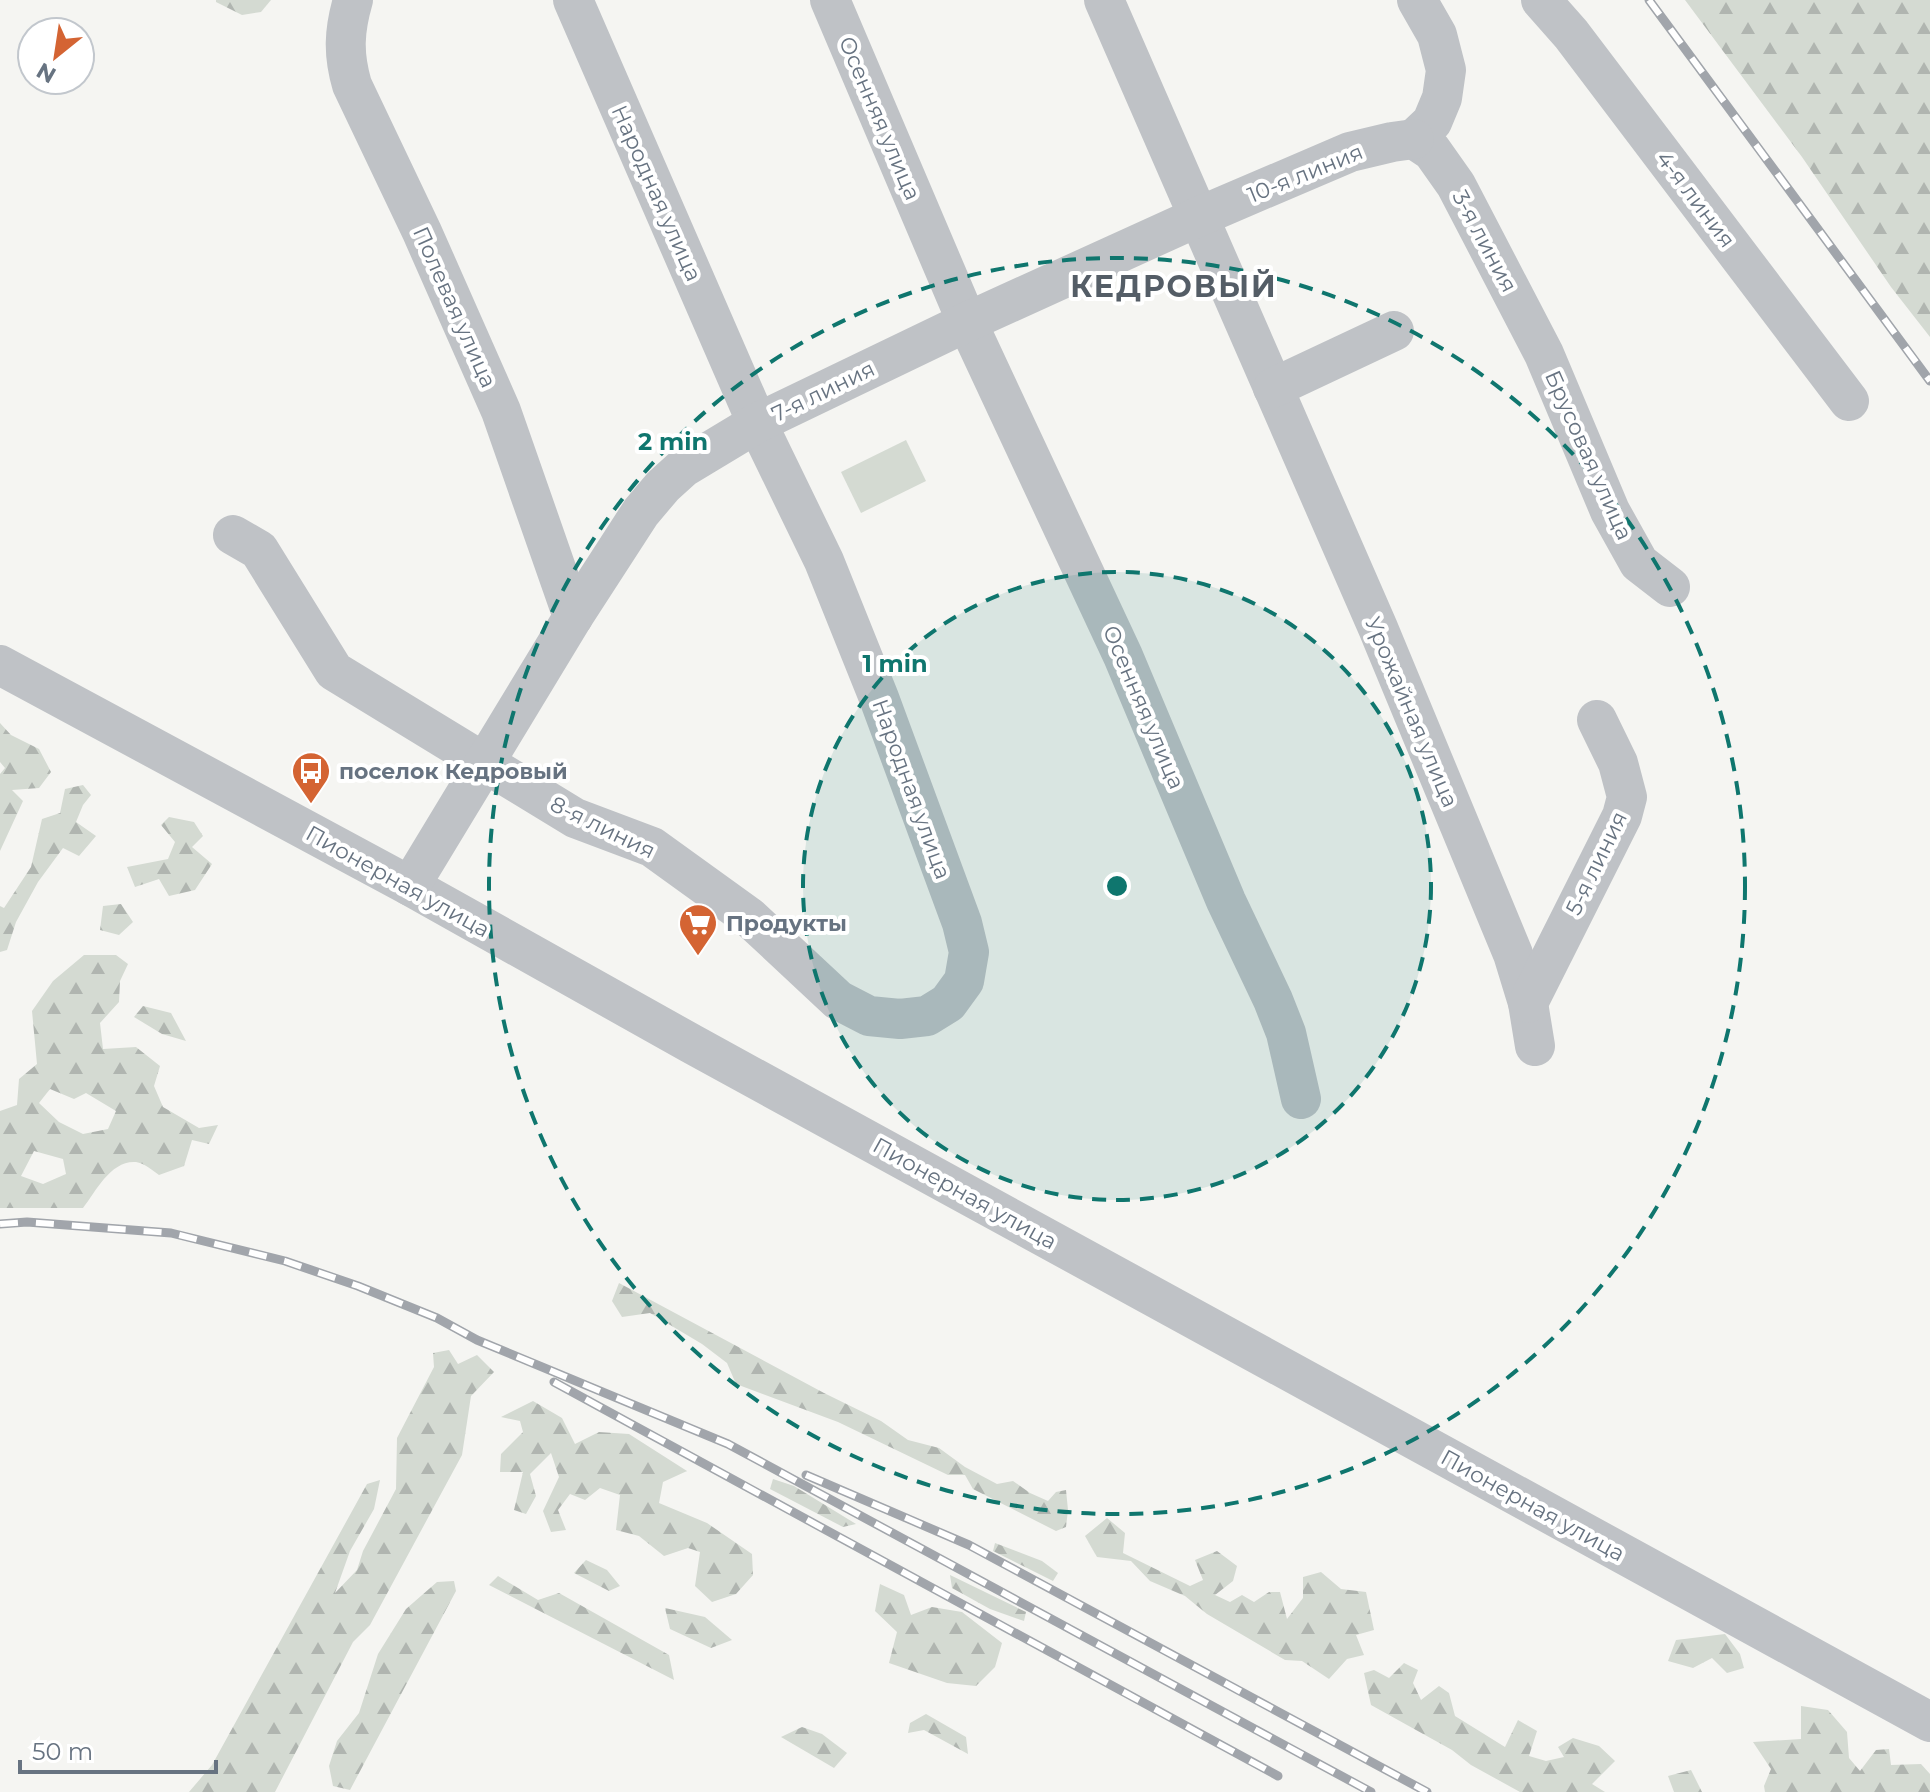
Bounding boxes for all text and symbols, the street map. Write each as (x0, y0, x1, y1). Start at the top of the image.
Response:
north arrow (16, 16, 96, 96)
street label: Осенняя улица (833, 32, 926, 204)
text: N (32, 57, 61, 89)
street label: Народная улица (606, 101, 707, 285)
street label: 10-я линия (1244, 138, 1367, 209)
street label: 4-я линия (1650, 146, 1741, 253)
street label: 3-я линия (1446, 186, 1523, 297)
street label: Полевая улица (407, 222, 502, 392)
district label: КЕДРОВЫЙ (1070, 268, 1278, 305)
street label: 7-я линия (767, 355, 879, 428)
street label: Брусовая улица (1539, 366, 1638, 544)
text: 2 min (638, 427, 708, 456)
street label: Урожайная улица (1359, 613, 1464, 811)
street label: Осенняя улица (1097, 621, 1190, 793)
text: 1 min (862, 649, 928, 678)
street label: Народная улица (866, 695, 957, 883)
bus stop icon: поселок Кедровый (290, 750, 332, 805)
place label: поселок Кедровый (339, 758, 568, 785)
street label: 8-я линия (546, 790, 660, 864)
street label: 5-я линия (1560, 807, 1633, 919)
street label: Пионерная улица (301, 820, 495, 943)
centre of rings (1103, 872, 1131, 900)
supermarket icon: Продукты (677, 902, 719, 957)
place label: Продукты (726, 910, 847, 937)
street label: Пионерная улица (868, 1132, 1062, 1255)
street label: Пионерная улица (1436, 1444, 1630, 1567)
scale bar (20, 1724, 216, 1774)
text: 50 m (32, 1737, 93, 1766)

